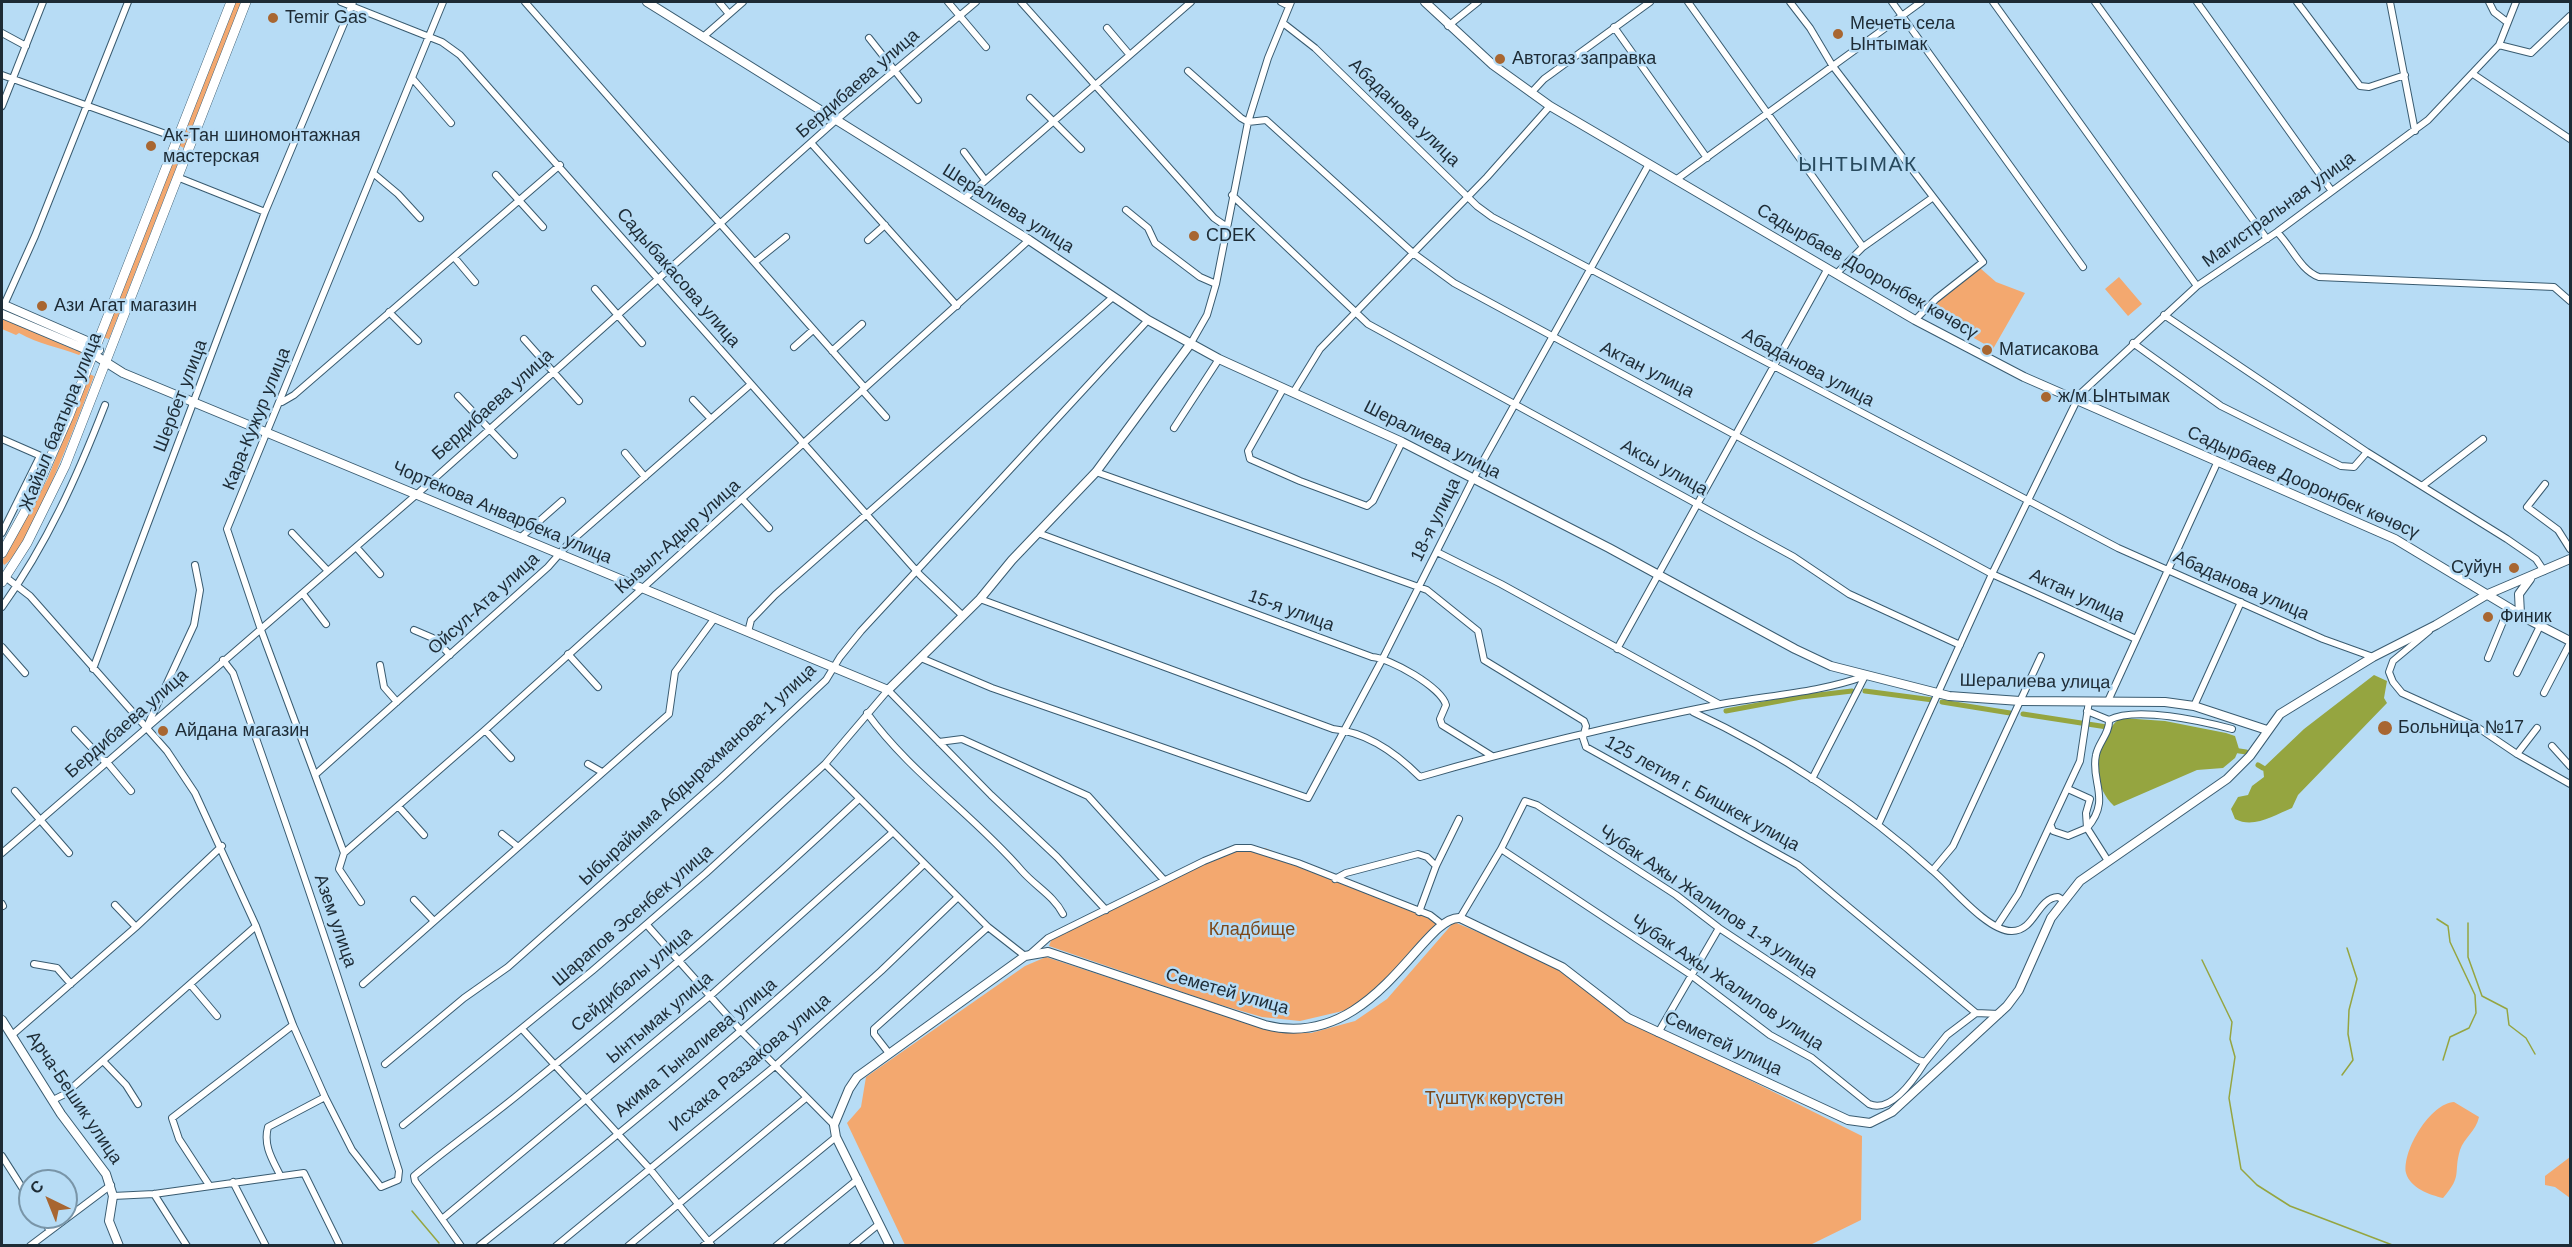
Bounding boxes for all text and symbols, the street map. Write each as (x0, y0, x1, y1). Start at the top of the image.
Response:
place label: Temir Gas (285, 7, 367, 29)
marker: Temir Gas (266, 11, 280, 25)
place label: Мечеть села Ынтымак (1850, 13, 1955, 56)
street label: Бердибаева улица (792, 25, 924, 143)
marker: Мечеть села Ынтымак (1831, 27, 1845, 41)
place label: Автогаз заправка (1512, 48, 1656, 70)
marker: Автогаз заправка (1493, 52, 1507, 66)
street label: Абаданова улица (1344, 54, 1464, 172)
place label: Ак-Тан шиномонтажная мастерская (163, 125, 361, 168)
marker: Ак-Тан шиномонтажная мастерская (144, 139, 158, 153)
street label: Магистральная улица (2199, 147, 2359, 273)
district label: ЫНТЫМАК (1798, 152, 1918, 178)
street label: Шералиева улица (938, 160, 1078, 258)
street label: Садырбаев Дооронбек көчөсү (1753, 200, 1981, 344)
street label: Садыбакасова улица (611, 204, 745, 352)
place label: CDEK (1206, 225, 1256, 247)
marker: CDEK (1187, 229, 1201, 243)
place label: Ази Агат магазин (54, 295, 197, 317)
marker: Ази Агат магазин (35, 299, 49, 313)
street label: Абаданова улица (1738, 324, 1878, 412)
street label: Жайыл баатыра улица (15, 330, 107, 514)
street label: Шербет улица (150, 337, 212, 455)
street label: Актан улица (1596, 337, 1698, 403)
place label: Матисакова (1999, 339, 2099, 361)
marker: Матисакова (1980, 343, 1994, 357)
street label: Кара-Кужур улица (219, 345, 295, 493)
street label: Бердибаева улица (428, 345, 558, 465)
place label: ж/м Ынтымак (2058, 386, 2170, 408)
marker: ж/м Ынтымак (2039, 390, 2053, 404)
street label: Шералиева улица (1360, 396, 1504, 484)
street label: Садырбаев Дооронбек көчөсү (2184, 422, 2422, 544)
street label: Аксы улица (1617, 435, 1711, 501)
street label: Чортекова Анварбека улица (389, 457, 615, 569)
street label: Кызыл-Адыр улица (611, 475, 745, 599)
street label: 18-я улица (1407, 475, 1465, 565)
street label: Абаданова улица (2170, 546, 2312, 626)
street label: Ойсул-Ата улица (424, 548, 544, 660)
place label: Суйун (2451, 557, 2502, 579)
marker: Суйун (2507, 561, 2521, 575)
street label: Актан улица (2026, 565, 2128, 627)
street label: 15-я улица (1245, 585, 1337, 637)
place label: Финик (2500, 606, 2552, 628)
marker: Финик (2481, 610, 2495, 624)
street label: Ыбырайыма Абдырахманова-1 улица (575, 659, 821, 891)
street label: Бердибаева улица (61, 665, 193, 783)
street label: Шералиева улица (1959, 670, 2111, 694)
place label: Больница №17 (2398, 717, 2524, 739)
marker: Больница №17 (2376, 719, 2394, 737)
place label: Айдана магазин (175, 720, 309, 742)
marker: Айдана магазин (156, 724, 170, 738)
street label: 125 летия г. Бишкек улица (1601, 731, 1803, 857)
street label: Чубак Ажы Жалилов 1-я улица (1595, 821, 1821, 983)
street label: Шарапов Эсенбек улица (548, 841, 718, 991)
street label: Азем улица (309, 872, 361, 970)
street label: Чубак Ажы Жалилов улица (1626, 910, 1828, 1056)
park label: Кладбище (1209, 919, 1295, 941)
street label: Сейдибалы улица (567, 923, 697, 1037)
street label: Семетей улица (1163, 964, 1291, 1020)
street label: Ынтымак улица (603, 967, 717, 1069)
street label: Акима Тыналиева улица (611, 974, 781, 1122)
street label: Исхака Раззакова улица (665, 989, 835, 1137)
street label: Семетей улица (1661, 1007, 1785, 1081)
street label: Арча-Бешик улица (22, 1027, 126, 1169)
park label: Түштүк көрүстөн (1425, 1088, 1563, 1110)
north arrow (18, 1169, 78, 1229)
text: С (27, 1177, 47, 1197)

